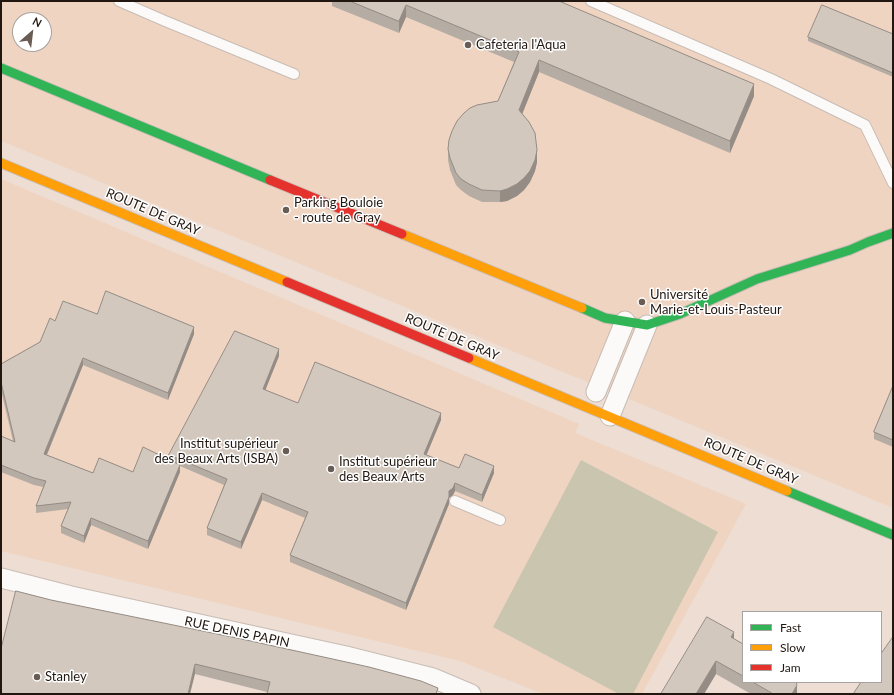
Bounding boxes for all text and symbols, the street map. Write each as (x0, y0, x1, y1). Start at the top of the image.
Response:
north arrow (12, 12, 52, 52)
text: N (31, 14, 44, 30)
place label: Cafeteria l'Aqua (476, 37, 566, 53)
marker: Cafeteria l'Aqua (463, 40, 473, 50)
street label: ROUTE DE GRAY (104, 185, 202, 239)
place label: Parking Bouloie - route de Gray (294, 195, 383, 226)
marker: Parking Bouloie - route de Gray (281, 205, 291, 215)
place label: Université Marie-et-Louis-Pasteur (650, 287, 782, 318)
marker: Université Marie-et-Louis-Pasteur (637, 297, 647, 307)
street label: ROUTE DE GRAY (403, 310, 501, 364)
street label: ROUTE DE GRAY (702, 434, 800, 488)
place label: Institut supérieur des Beaux Arts (ISBA) (154, 436, 278, 467)
marker: Institut supérieur des Beaux Arts (ISBA) (281, 446, 291, 456)
place label: Institut supérieur des Beaux Arts (339, 454, 437, 485)
marker: Institut supérieur des Beaux Arts (326, 464, 336, 474)
legend (742, 611, 882, 683)
street label: RUE DENIS PAPIN (183, 613, 291, 651)
text: Fast (780, 620, 801, 635)
text: Slow (780, 640, 805, 655)
text: Jam (780, 660, 801, 675)
place label: Stanley (45, 669, 87, 685)
marker: Stanley (32, 672, 42, 682)

